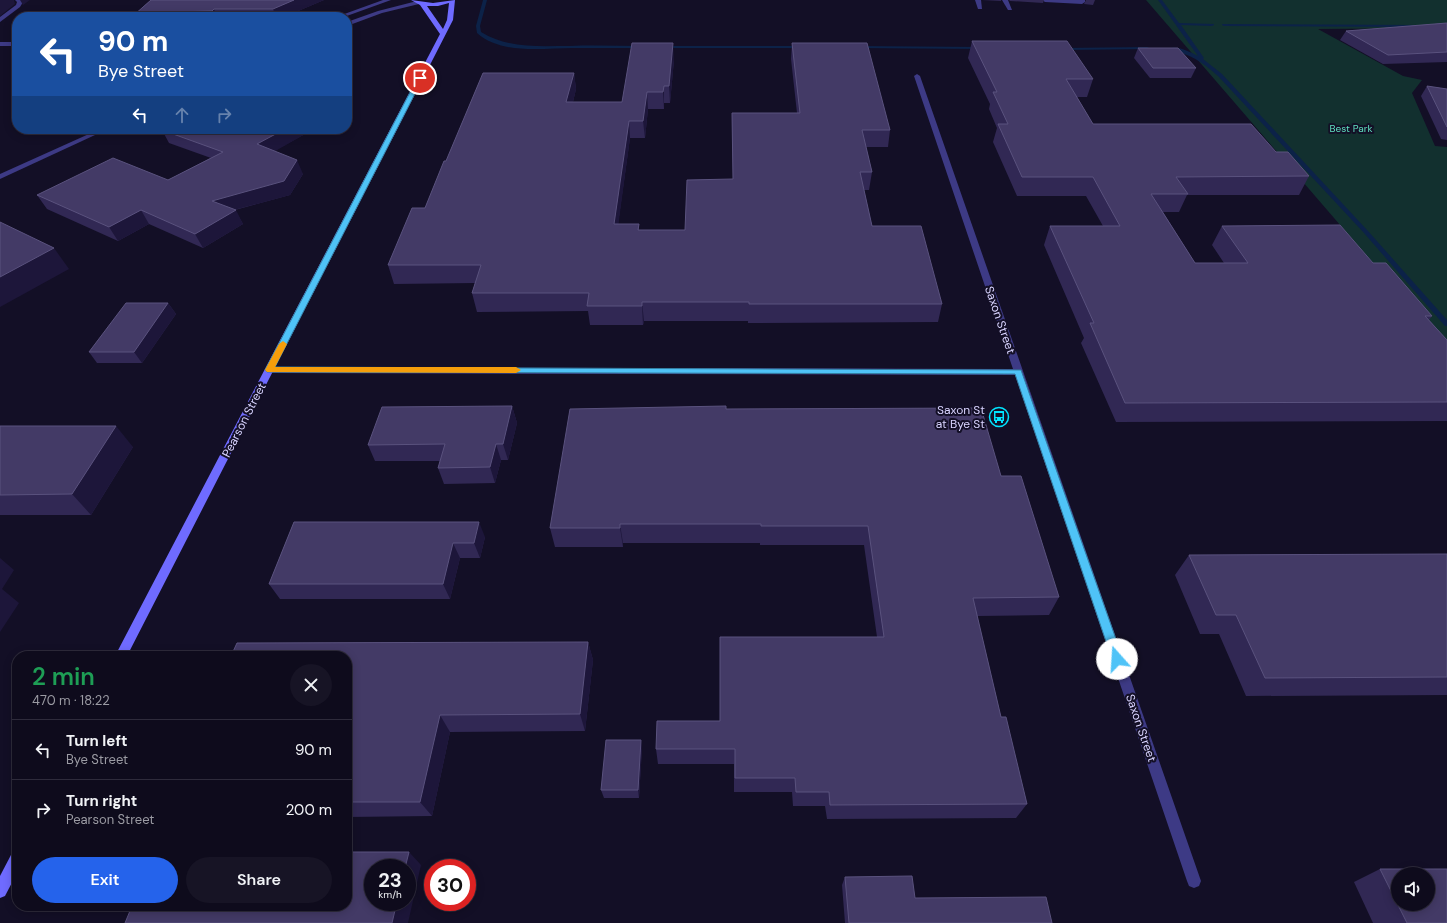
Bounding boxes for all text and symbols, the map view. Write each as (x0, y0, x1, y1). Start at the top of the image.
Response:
text: 90 m (98, 23, 168, 60)
icon: left (32, 28, 84, 80)
text: Bye Street (98, 59, 184, 83)
pin (403, 61, 437, 95)
icon: arrive (409, 67, 431, 89)
icon: left (129, 104, 151, 126)
icon: ahead (171, 104, 193, 126)
icon: right (213, 104, 235, 126)
park label: Best Park (1330, 122, 1372, 135)
street label: Saxon Street (981, 284, 1019, 356)
street label: Pearson Street (218, 380, 270, 460)
place label: Saxon St at Bye St (936, 402, 985, 432)
bus stop icon: Saxon St at Bye St (988, 406, 1010, 428)
position arrow (1096, 638, 1138, 680)
text: 2 min (32, 661, 95, 692)
button: close (290, 664, 332, 706)
text: 470 m · 18:22 (32, 692, 110, 709)
street label: Saxon Street (1122, 692, 1160, 764)
text: Turn left (66, 731, 127, 751)
icon: left (32, 739, 54, 761)
text: 90 m (295, 740, 332, 760)
text: Bye Street (66, 751, 128, 768)
text: Turn right (66, 791, 137, 811)
icon: right (32, 799, 54, 821)
text: 200 m (286, 800, 332, 820)
text: Pearson Street (66, 811, 154, 828)
button: Exit (32, 857, 178, 903)
button: Share (186, 857, 332, 903)
speed limit sign: 30 (424, 859, 476, 911)
text: 23 (378, 867, 402, 893)
map controls (1391, 867, 1435, 911)
button: sound (1391, 867, 1435, 911)
text: km/h (378, 888, 402, 901)

